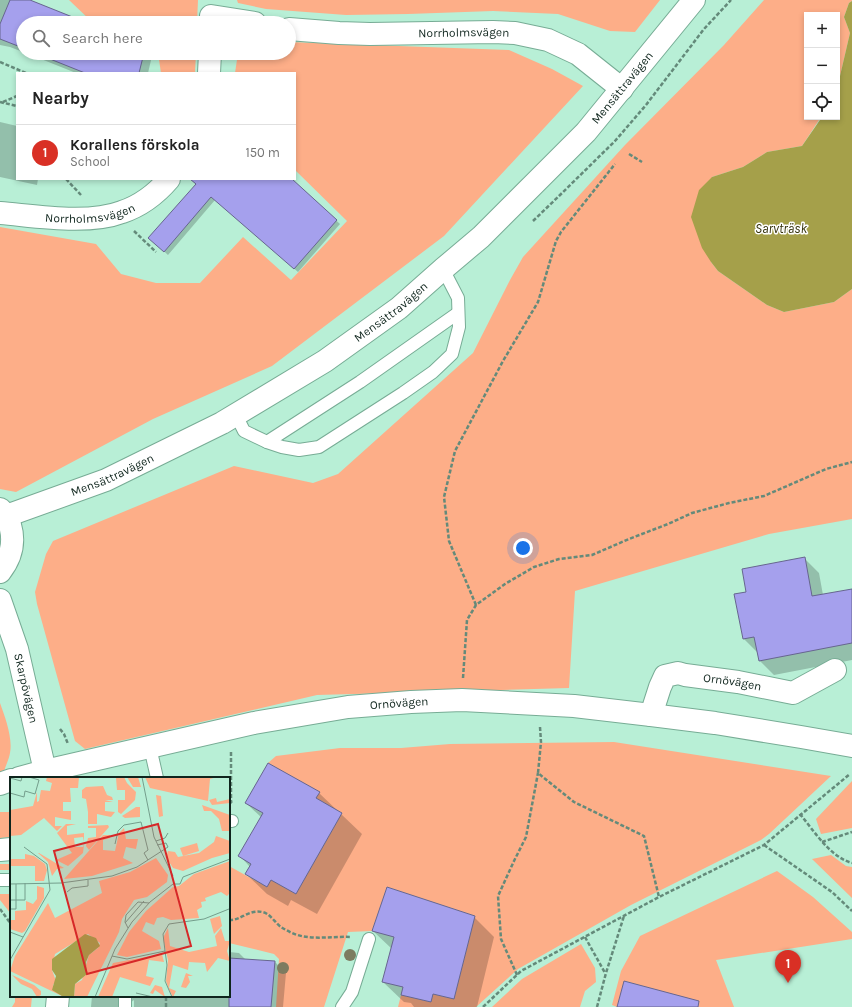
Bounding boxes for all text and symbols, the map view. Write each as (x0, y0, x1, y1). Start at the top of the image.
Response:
map controls (804, 12, 840, 120)
button: + (804, 12, 840, 48)
search box (16, 16, 296, 60)
street label: Norrholmsvägen (418, 25, 510, 40)
icon: search (30, 27, 52, 49)
text: Search here (62, 29, 143, 47)
button: − (804, 48, 840, 84)
street label: Mensättravägen (589, 49, 656, 127)
button: locate (804, 84, 840, 120)
text: Nearby (32, 88, 89, 108)
text: Korallens förskola (70, 136, 200, 154)
text: 1 (43, 145, 47, 160)
text: 150 m (245, 145, 280, 160)
text: School (70, 154, 110, 169)
street label: Norrholmsvägen (45, 200, 137, 226)
water label: Sarvträsk (755, 221, 807, 236)
street label: Mensättravägen (351, 279, 431, 345)
street label: Mensättravägen (69, 451, 156, 499)
your location (513, 538, 533, 558)
street label: Skarpövägen (11, 652, 41, 724)
street label: Ornövägen (702, 670, 763, 694)
street label: Ornövägen (369, 694, 429, 712)
inset map (10, 777, 230, 997)
pin: 1 (775, 950, 801, 983)

